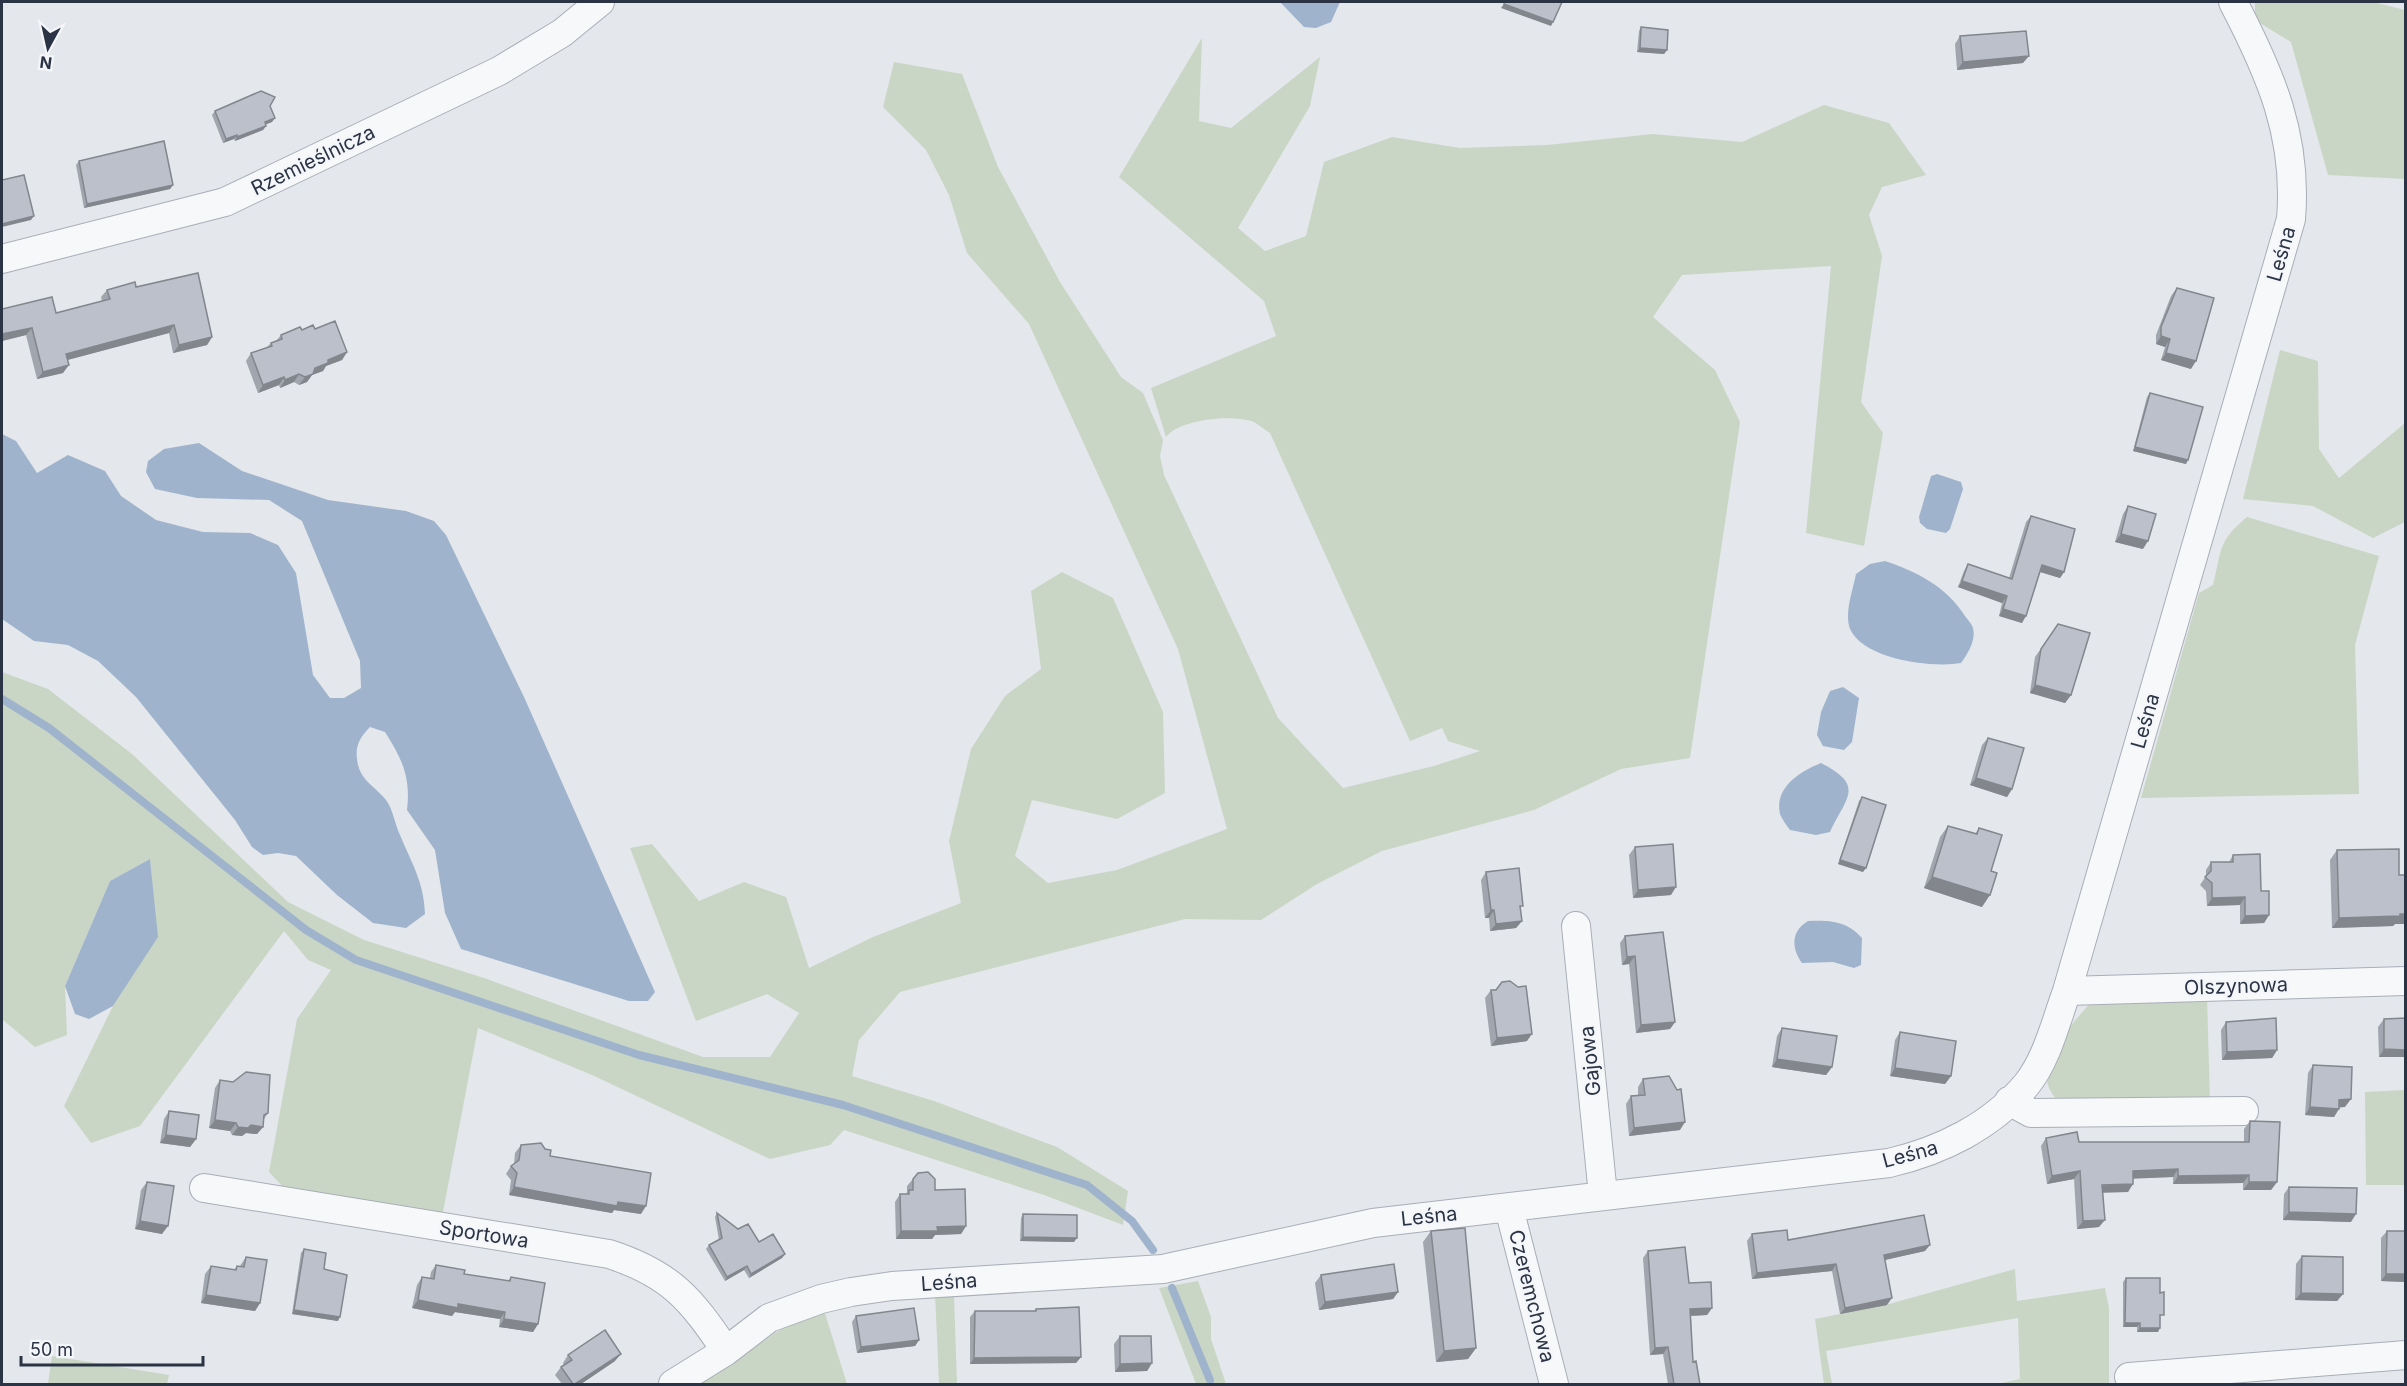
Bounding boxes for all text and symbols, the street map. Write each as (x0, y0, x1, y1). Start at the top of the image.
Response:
north arrow (18, 18, 78, 78)
text: N (38, 52, 53, 74)
street label: Rzemieślnicza (247, 120, 379, 200)
street label: Leśna (2262, 223, 2300, 285)
street label: Leśna (2126, 690, 2164, 752)
street label: Olszynowa (2184, 972, 2288, 1000)
street label: Gajowa (1574, 1025, 1606, 1097)
street label: Leśna (1880, 1135, 1940, 1173)
street label: Leśna (1400, 1201, 1458, 1231)
street label: Sportowa (437, 1215, 531, 1253)
street label: Czeremchowa (1504, 1227, 1560, 1365)
street label: Leśna (920, 1268, 978, 1296)
scale bar (21, 1329, 202, 1367)
text: 50 m (30, 1339, 73, 1360)

